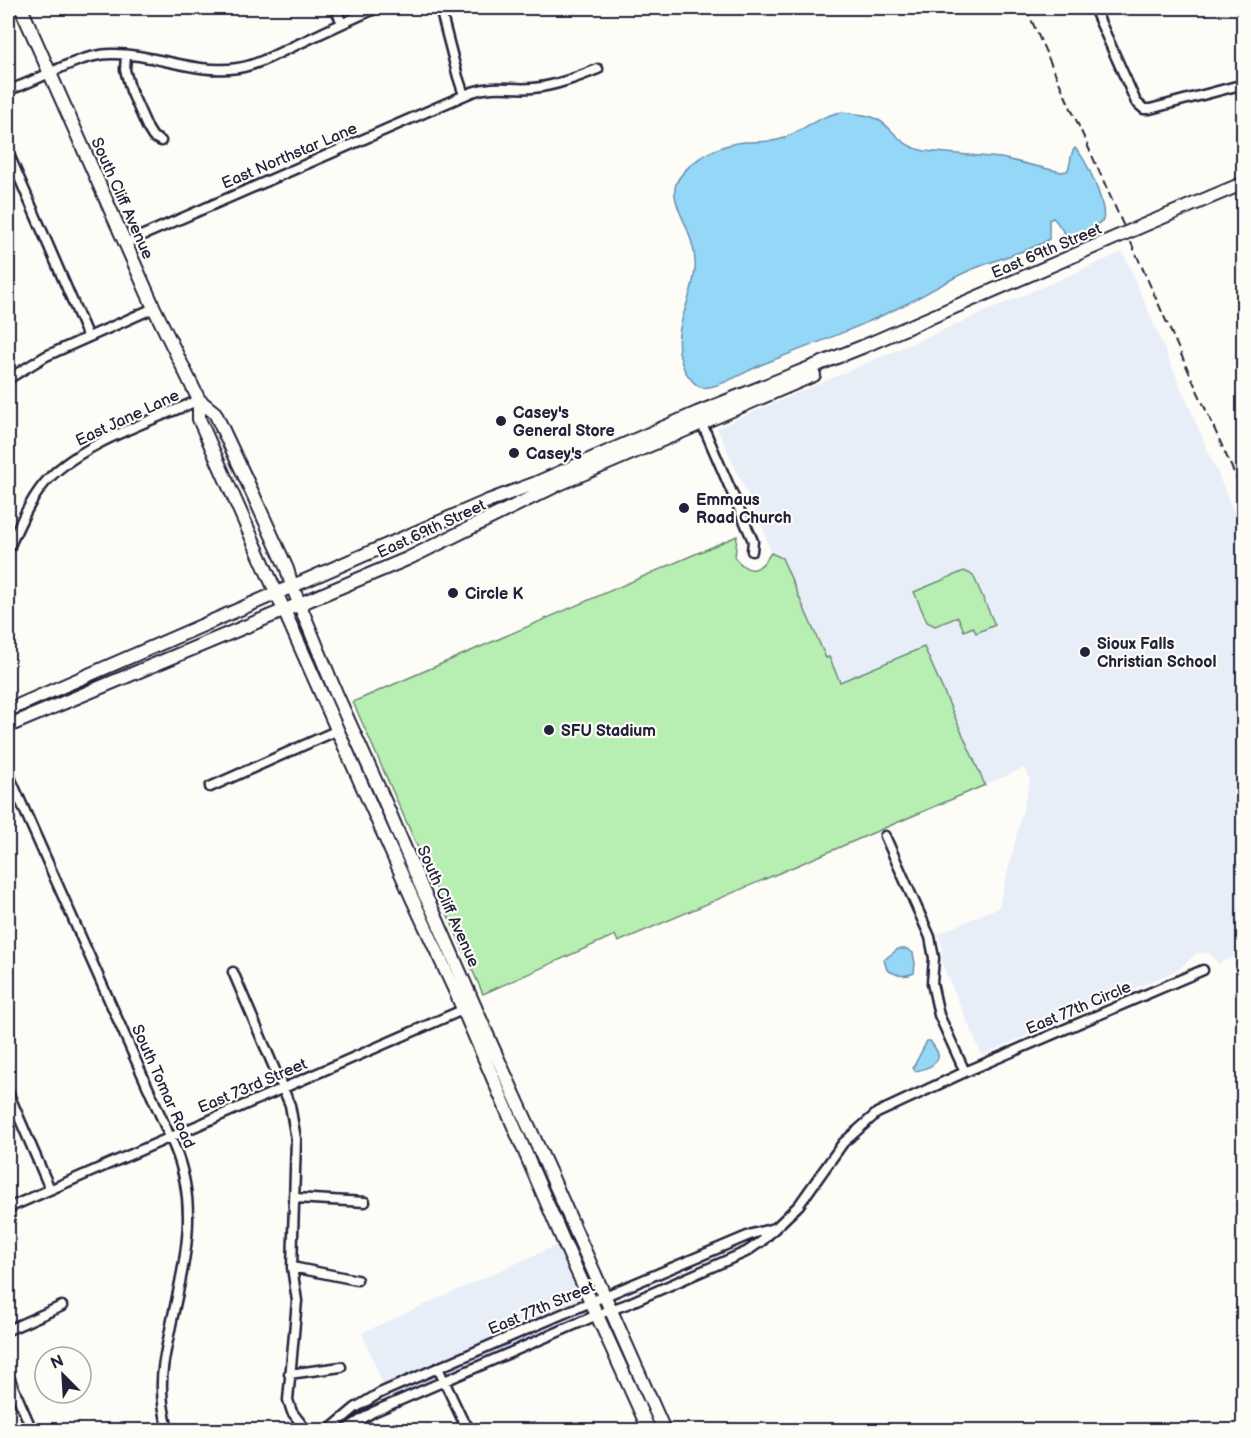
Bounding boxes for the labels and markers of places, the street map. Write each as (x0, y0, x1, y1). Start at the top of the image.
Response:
place label: Casey's General Store (513, 404, 615, 441)
marker: Casey's General Store (494, 414, 508, 428)
place label: Casey's (526, 445, 582, 464)
marker: Casey's (507, 446, 521, 460)
place label: Emmaus Road Church (696, 491, 791, 528)
marker: Emmaus Road Church (677, 501, 691, 515)
place label: Circle K (465, 585, 524, 604)
marker: Circle K (446, 586, 460, 600)
place label: Sioux Falls Christian School (1097, 635, 1216, 672)
marker: Sioux Falls Christian School (1078, 645, 1092, 659)
place label: SFU Stadium (561, 722, 656, 741)
marker: SFU Stadium (542, 723, 556, 737)

